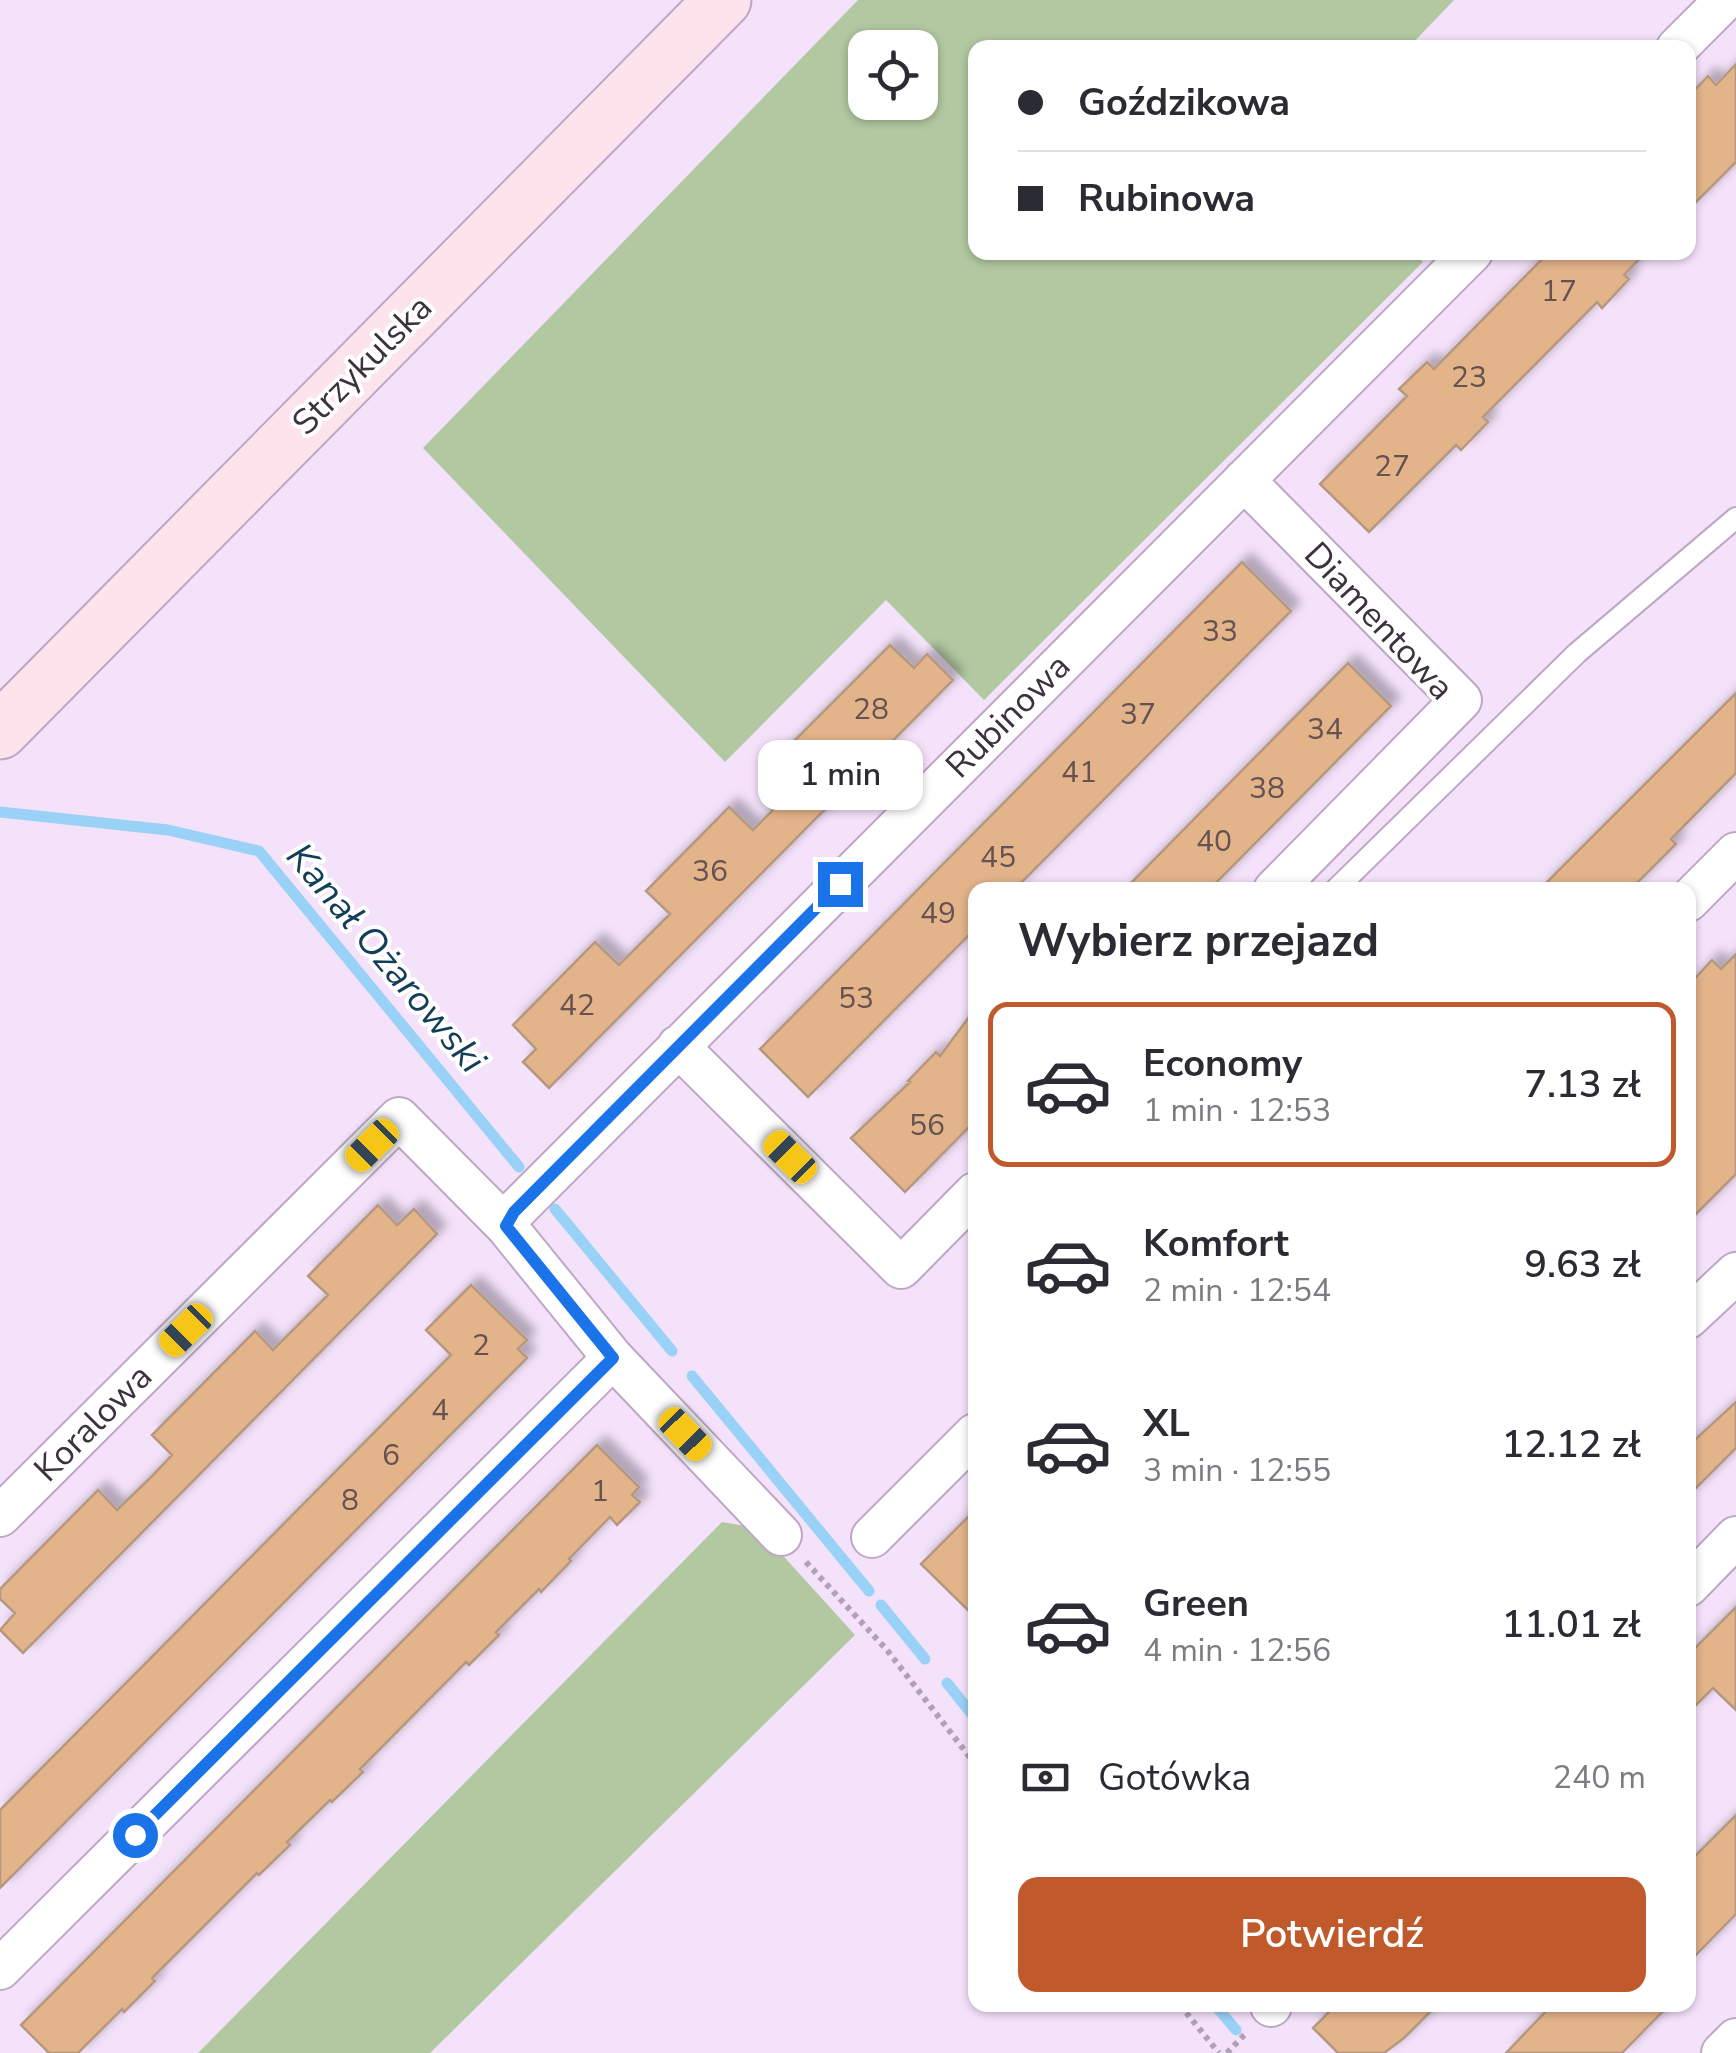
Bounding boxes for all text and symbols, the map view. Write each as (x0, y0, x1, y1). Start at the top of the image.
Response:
map controls (848, 30, 938, 120)
button: locate (848, 30, 938, 120)
text: Goździkowa (1078, 77, 1290, 128)
text: Rubinowa (1078, 173, 1255, 224)
house number: 17 (1541, 271, 1577, 312)
street label: Strzykulska (282, 285, 442, 445)
house number: 23 (1451, 357, 1487, 398)
house number: 27 (1374, 446, 1410, 487)
street label: Diamentowa (1294, 532, 1464, 710)
house number: 33 (1202, 611, 1238, 652)
street label: Rubinowa (935, 643, 1081, 789)
house number: 28 (853, 689, 889, 730)
house number: 37 (1120, 694, 1156, 735)
house number: 34 (1307, 709, 1343, 750)
callout: 1 min (758, 739, 922, 809)
house number: 41 (1061, 752, 1097, 793)
text: 1 min (800, 753, 881, 796)
house number: 38 (1249, 768, 1285, 809)
house number: 40 (1196, 821, 1232, 862)
water label: Kanał Ożarowski (275, 832, 498, 1085)
house number: 45 (980, 837, 1016, 878)
house number: 36 (692, 851, 728, 892)
route end (818, 862, 863, 907)
house number: 49 (920, 893, 956, 934)
text: Wybierz przejazd (1018, 911, 1379, 972)
house number: 53 (838, 978, 874, 1019)
house number: 42 (559, 985, 595, 1026)
text: Economy (1143, 1038, 1302, 1089)
icon: car (1023, 1040, 1113, 1130)
text: 7.13 zł (1524, 1059, 1641, 1110)
text: 1 min · 12:53 (1143, 1089, 1331, 1132)
house number: 56 (909, 1105, 945, 1146)
car (340, 1113, 404, 1177)
car (758, 1125, 822, 1189)
text: Komfort (1143, 1218, 1289, 1269)
icon: car (1023, 1220, 1113, 1310)
text: 9.63 zł (1524, 1239, 1641, 1290)
text: 2 min · 12:54 (1143, 1269, 1331, 1312)
car (154, 1298, 218, 1362)
house number: 2 (472, 1325, 490, 1366)
street label: Koralowa (24, 1354, 162, 1492)
house number: 4 (431, 1390, 449, 1431)
text: XL (1143, 1398, 1190, 1449)
icon: car (1023, 1400, 1113, 1490)
car (653, 1402, 717, 1466)
text: 12.12 zł (1501, 1419, 1641, 1470)
house number: 6 (382, 1435, 400, 1476)
text: 3 min · 12:55 (1143, 1449, 1331, 1492)
house number: 1 (591, 1471, 609, 1512)
house number: 8 (341, 1480, 359, 1521)
text: Green (1143, 1578, 1249, 1629)
icon: car (1023, 1580, 1113, 1670)
text: 11.01 zł (1501, 1599, 1641, 1650)
text: 4 min · 12:56 (1143, 1629, 1331, 1672)
icon: cash (1018, 1750, 1073, 1805)
text: Gotówka (1098, 1752, 1251, 1803)
text: 240 m (1553, 1756, 1646, 1799)
route start (113, 1813, 158, 1858)
button: Potwierdź (1018, 1877, 1646, 1992)

